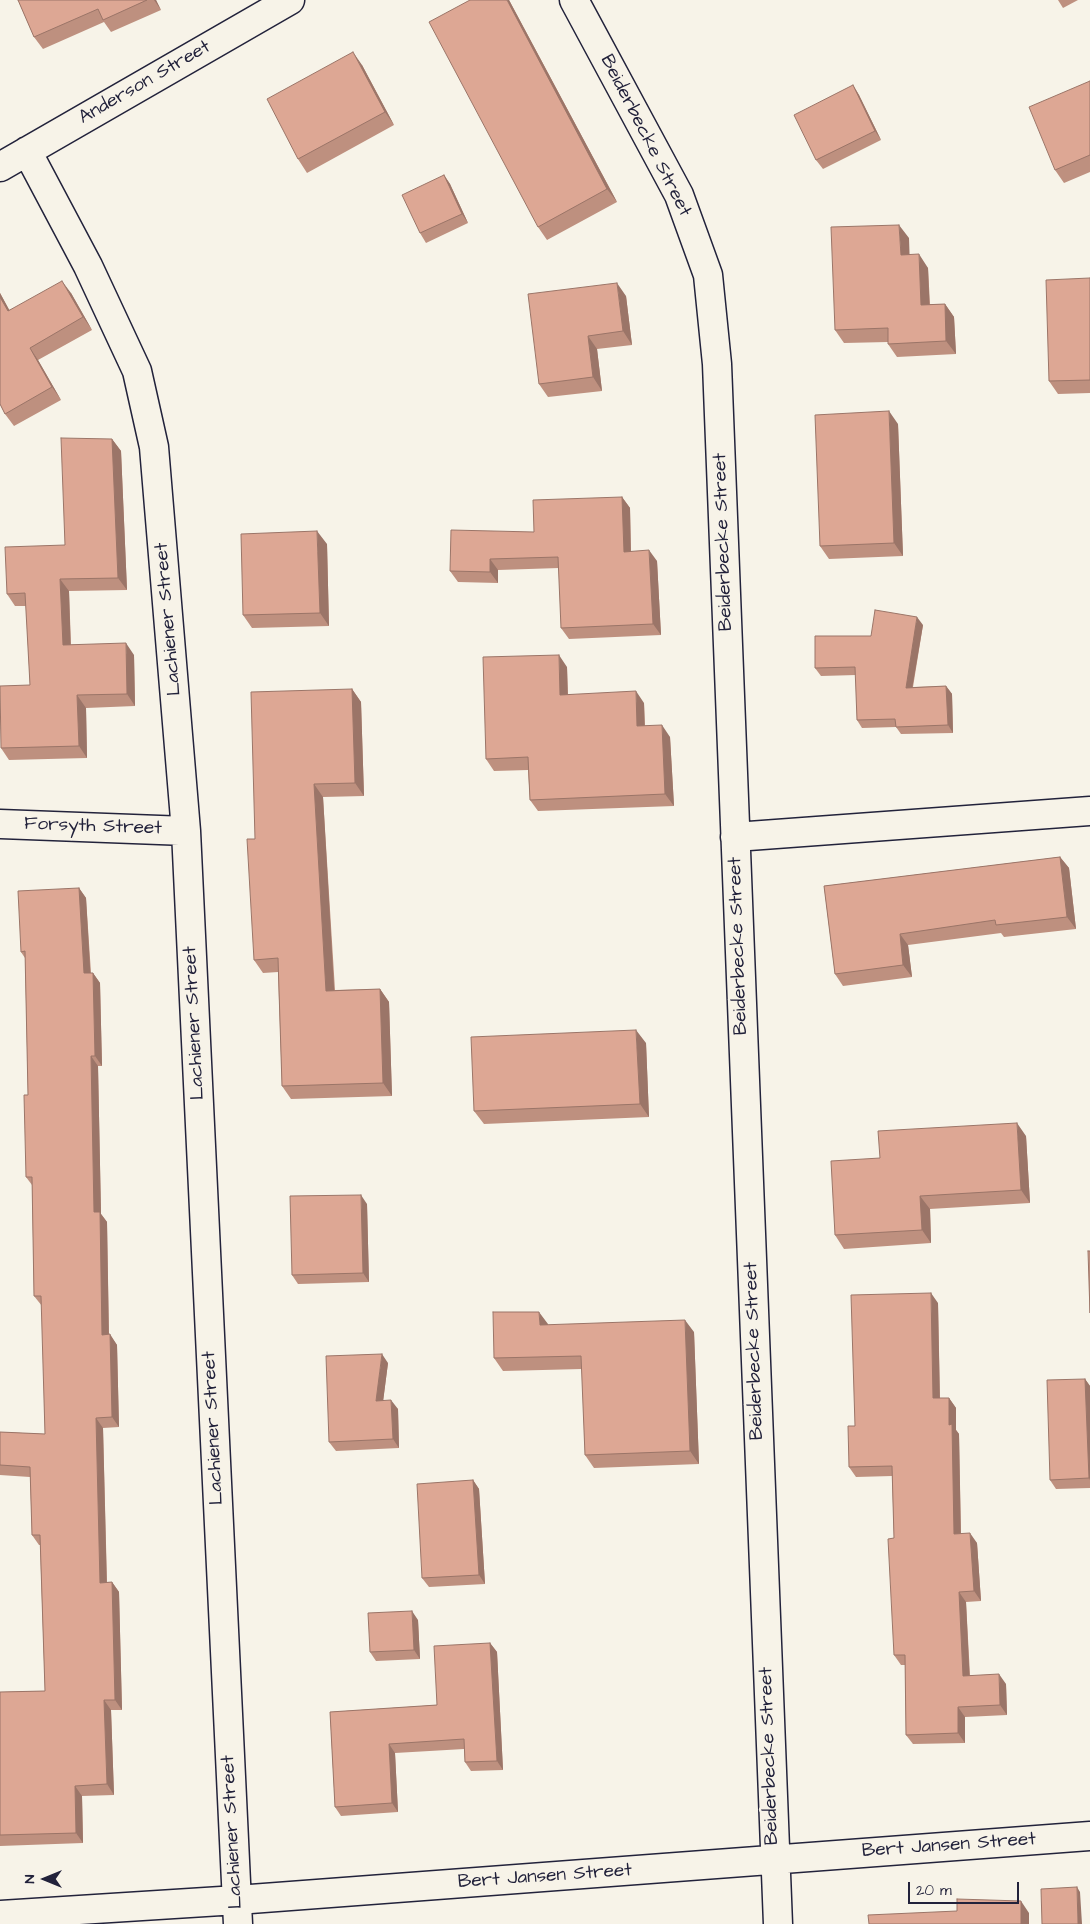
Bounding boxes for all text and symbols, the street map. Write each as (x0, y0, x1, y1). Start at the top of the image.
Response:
street label: Anderson Street (75, 36, 215, 130)
street label: Beiderbecke Street (594, 51, 696, 221)
street label: Beiderbecke Street (709, 453, 739, 631)
street label: Lachiener Street (151, 541, 187, 697)
street label: Forsyth Street (24, 813, 162, 841)
street label: Beiderbecke Street (724, 857, 754, 1035)
street label: Lachiener Street (180, 946, 210, 1100)
street label: Beiderbecke Street (740, 1262, 770, 1440)
street label: Lachiener Street (199, 1351, 229, 1505)
street label: Beiderbecke Street (755, 1667, 785, 1845)
street label: Lachiener Street (218, 1755, 248, 1909)
street label: Bert Jansen Street (861, 1829, 1037, 1863)
north arrow (20, 1854, 70, 1904)
street label: Bert Jansen Street (457, 1860, 633, 1894)
scale bar (910, 1872, 1021, 1904)
text: N (20, 1875, 40, 1883)
text: 20 m (916, 1880, 952, 1901)

